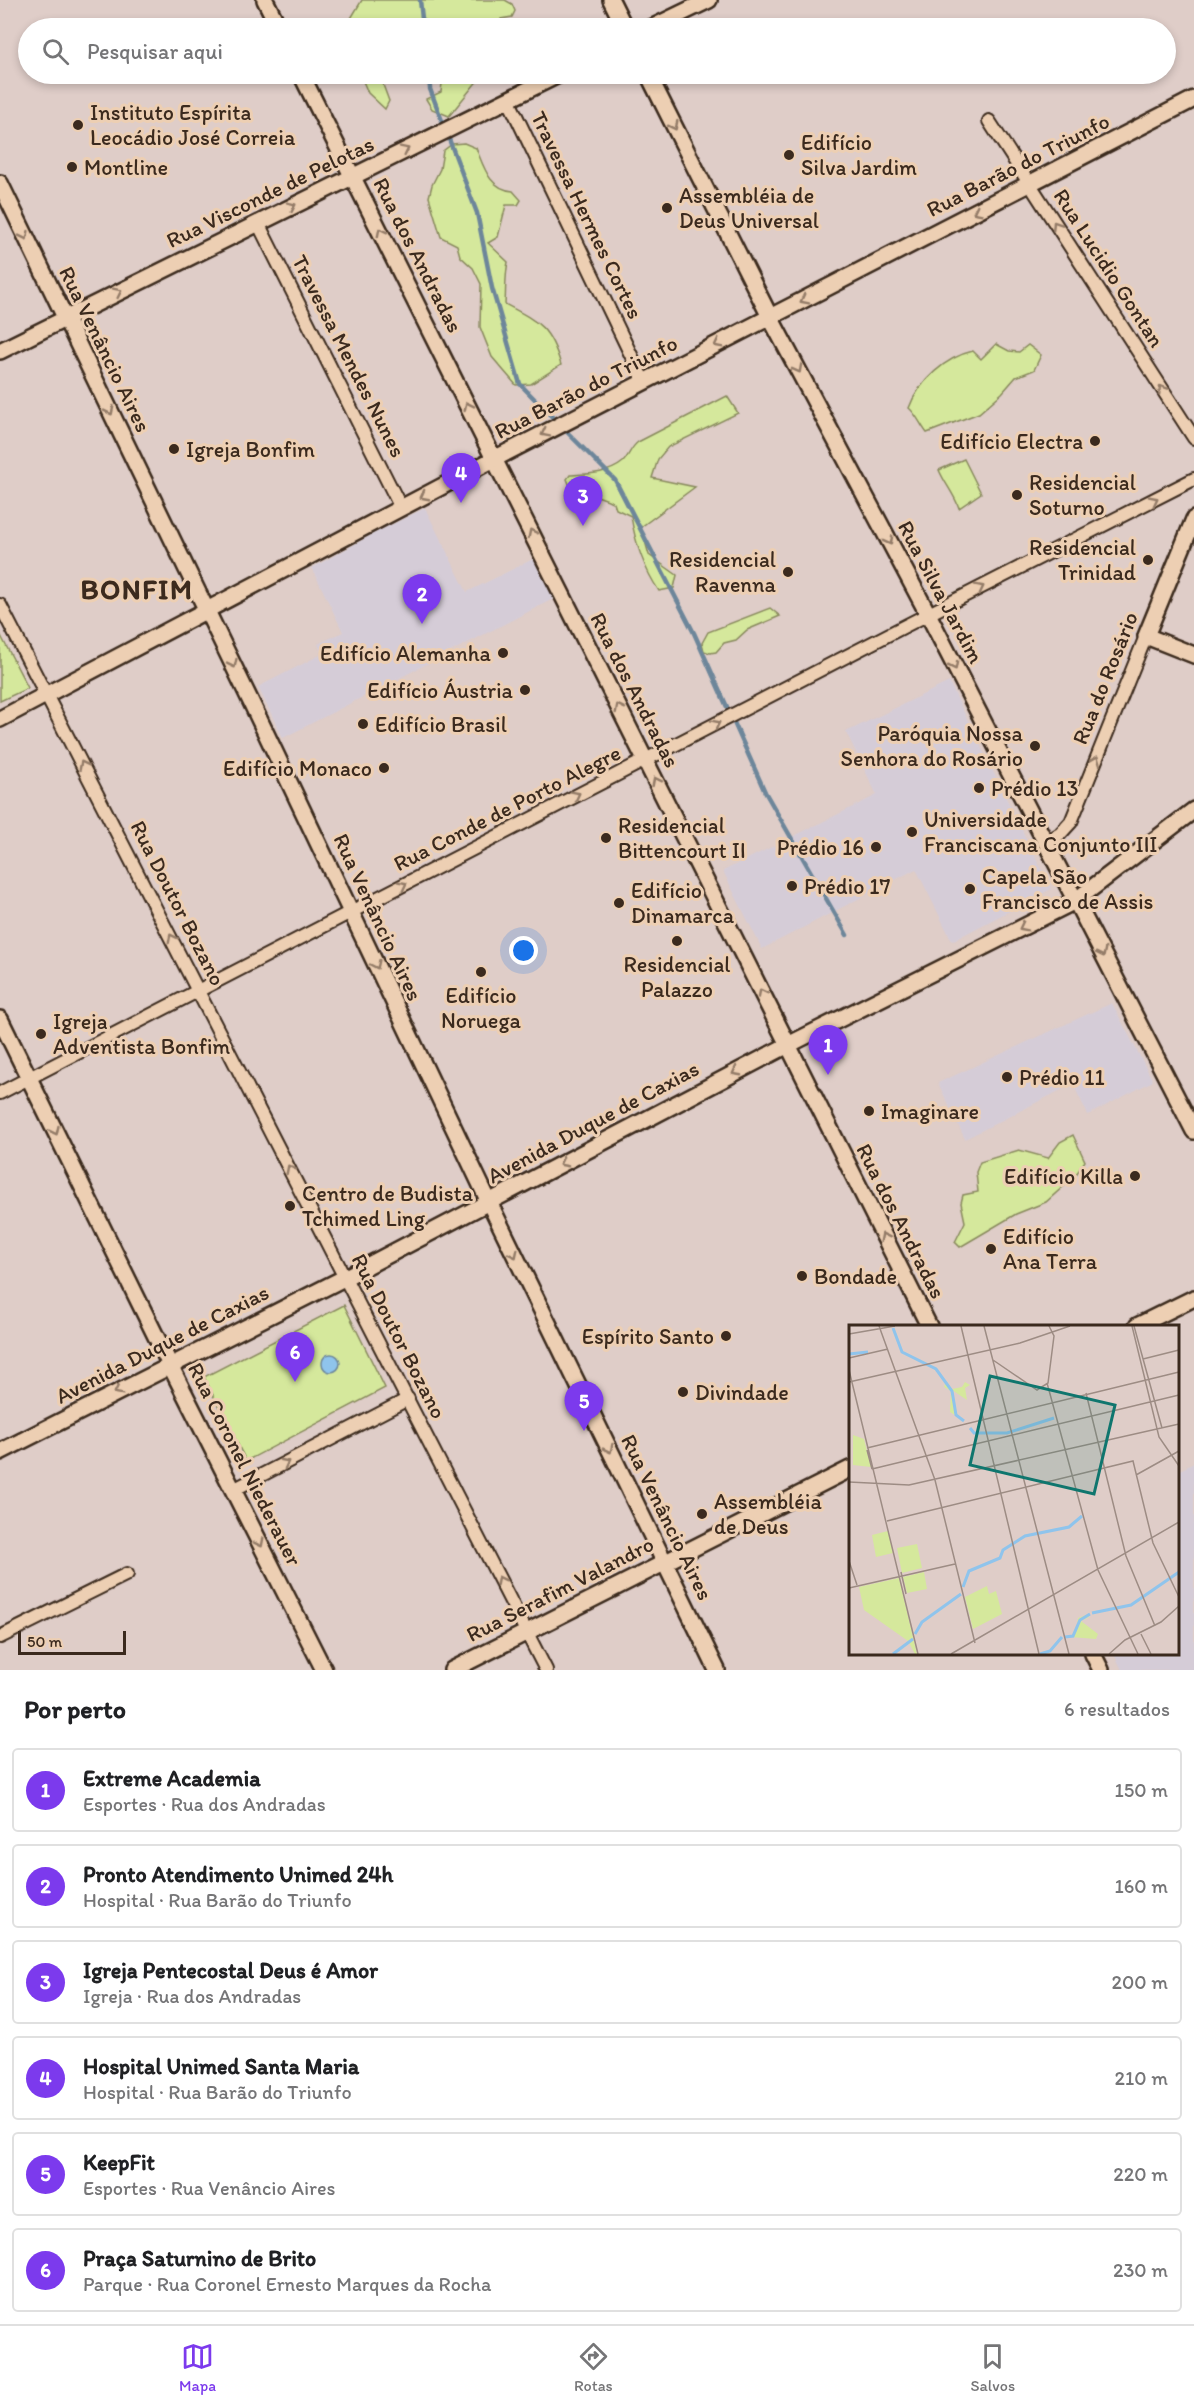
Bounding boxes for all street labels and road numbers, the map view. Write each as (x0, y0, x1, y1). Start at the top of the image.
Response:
street label: Travessa Hermes Cortes (525, 107, 649, 323)
street label: Rua Barão do Triunfo (922, 107, 1114, 223)
street label: Rua Visconde de Pelotas (162, 130, 378, 254)
street label: Rua dos Andradas (367, 173, 469, 337)
street label: Rua Lucidio Gontan (1048, 184, 1171, 353)
street label: Travessa Mendes Nunes (286, 250, 412, 462)
street label: Rua Venâncio Aires (53, 262, 157, 436)
street label: Rua Barão do Triunfo (490, 329, 682, 445)
street label: Rua Silva Jardim (892, 516, 990, 668)
street label: Rua dos Andradas (584, 608, 686, 772)
street label: Rua do Rosário (1066, 608, 1144, 748)
street label: Rua Conde de Porto Alegre (389, 739, 625, 877)
street label: Rua Doutor Bozano (125, 816, 231, 990)
street label: Rua Venâncio Aires (327, 829, 429, 1005)
street label: Avenida Duque de Caxias (483, 1055, 703, 1189)
street label: Rua dos Andradas (850, 1139, 952, 1303)
street label: Rua Doutor Bozano (346, 1249, 452, 1423)
street label: Avenida Duque de Caxias (51, 1278, 273, 1410)
street label: Rua Coronel Niederauer (182, 1358, 308, 1570)
street label: Rua Venâncio Aires (615, 1430, 719, 1604)
street label: Rua Serafim Valandro (462, 1530, 658, 1648)

